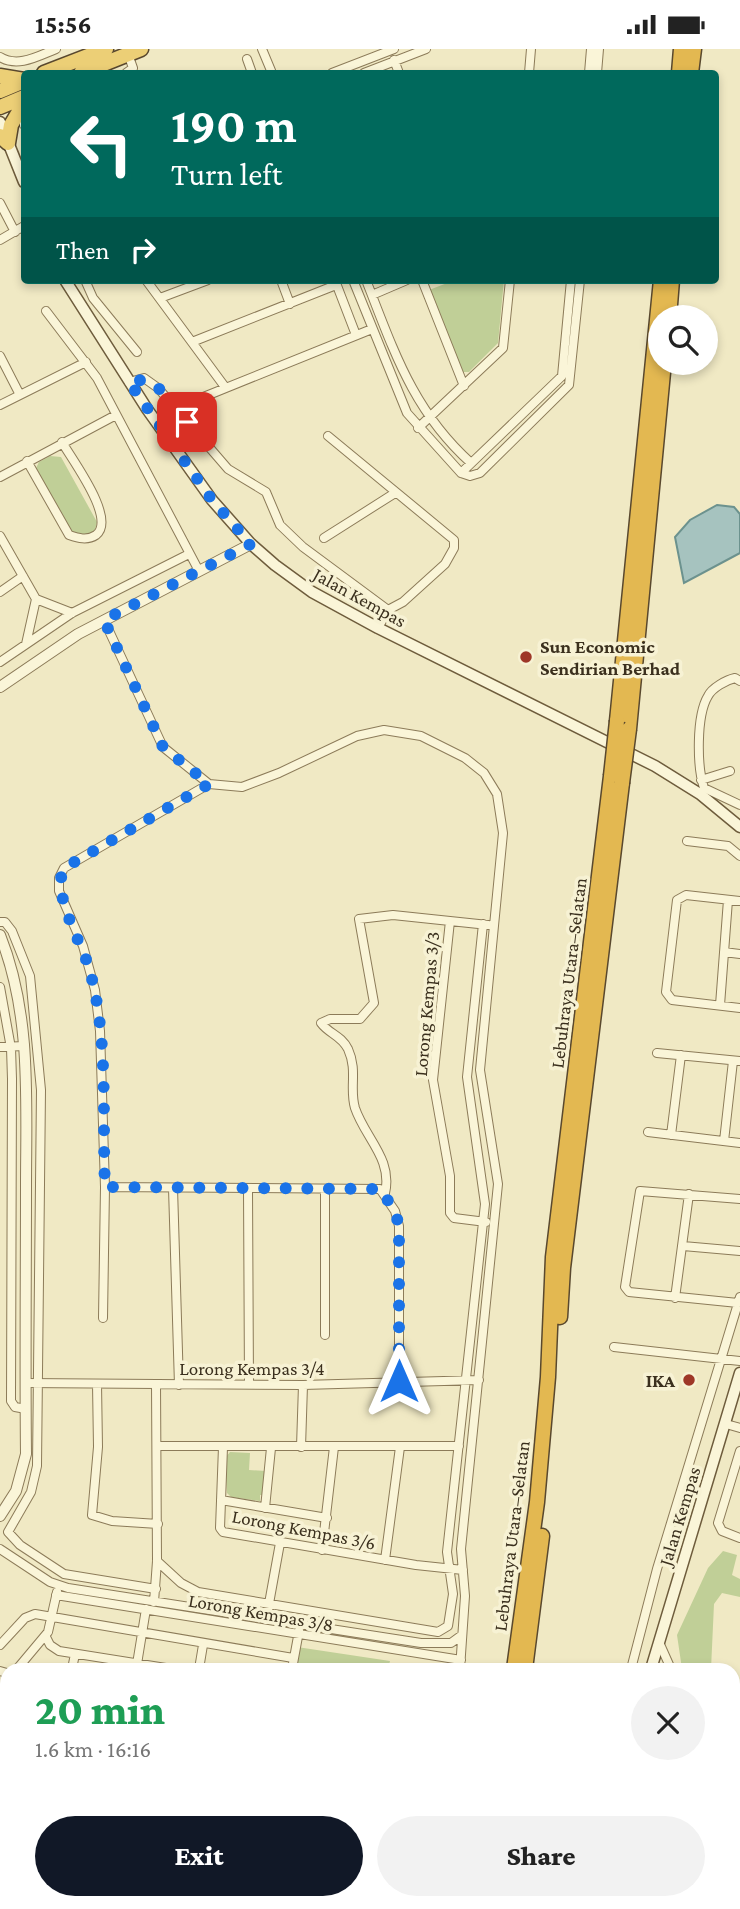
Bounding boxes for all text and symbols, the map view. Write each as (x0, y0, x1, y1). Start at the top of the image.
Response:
text: 15:56 (35, 10, 92, 39)
icon: left (56, 98, 147, 189)
text: 190 m (171, 98, 297, 153)
text: Turn left (171, 156, 282, 192)
icon: right (124, 231, 162, 269)
text: Then (56, 236, 110, 265)
map controls (648, 305, 718, 375)
button: search (648, 305, 718, 375)
pin (157, 392, 217, 452)
icon: arrive (168, 403, 206, 441)
street label: Jalan Kempas (308, 562, 410, 631)
place label: Sun Economic Sendirian Berhad (540, 636, 681, 679)
marker: Sun Economic Sendirian Berhad (518, 649, 534, 665)
street label: Lebuhraya Utara–Selatan (546, 877, 591, 1069)
street label: Lorong Kempas 3/3 (410, 931, 443, 1077)
position arrow (362, 1344, 436, 1418)
street label: Lorong Kempas 3/4 (179, 1358, 325, 1379)
place label: IKA (646, 1370, 676, 1391)
marker: IKA (681, 1372, 697, 1388)
street label: Lebuhraya Utara–Selatan (489, 1440, 534, 1632)
street label: Jalan Kempas (654, 1464, 705, 1570)
street label: Lorong Kempas 3/6 (230, 1505, 377, 1554)
street label: Lorong Kempas 3/8 (187, 1589, 335, 1636)
text: 20 min (35, 1686, 165, 1733)
button: close (631, 1686, 705, 1760)
text: 1.6 km · 16:16 (35, 1736, 151, 1762)
button: Exit (35, 1816, 363, 1896)
button: Share (377, 1816, 705, 1896)

